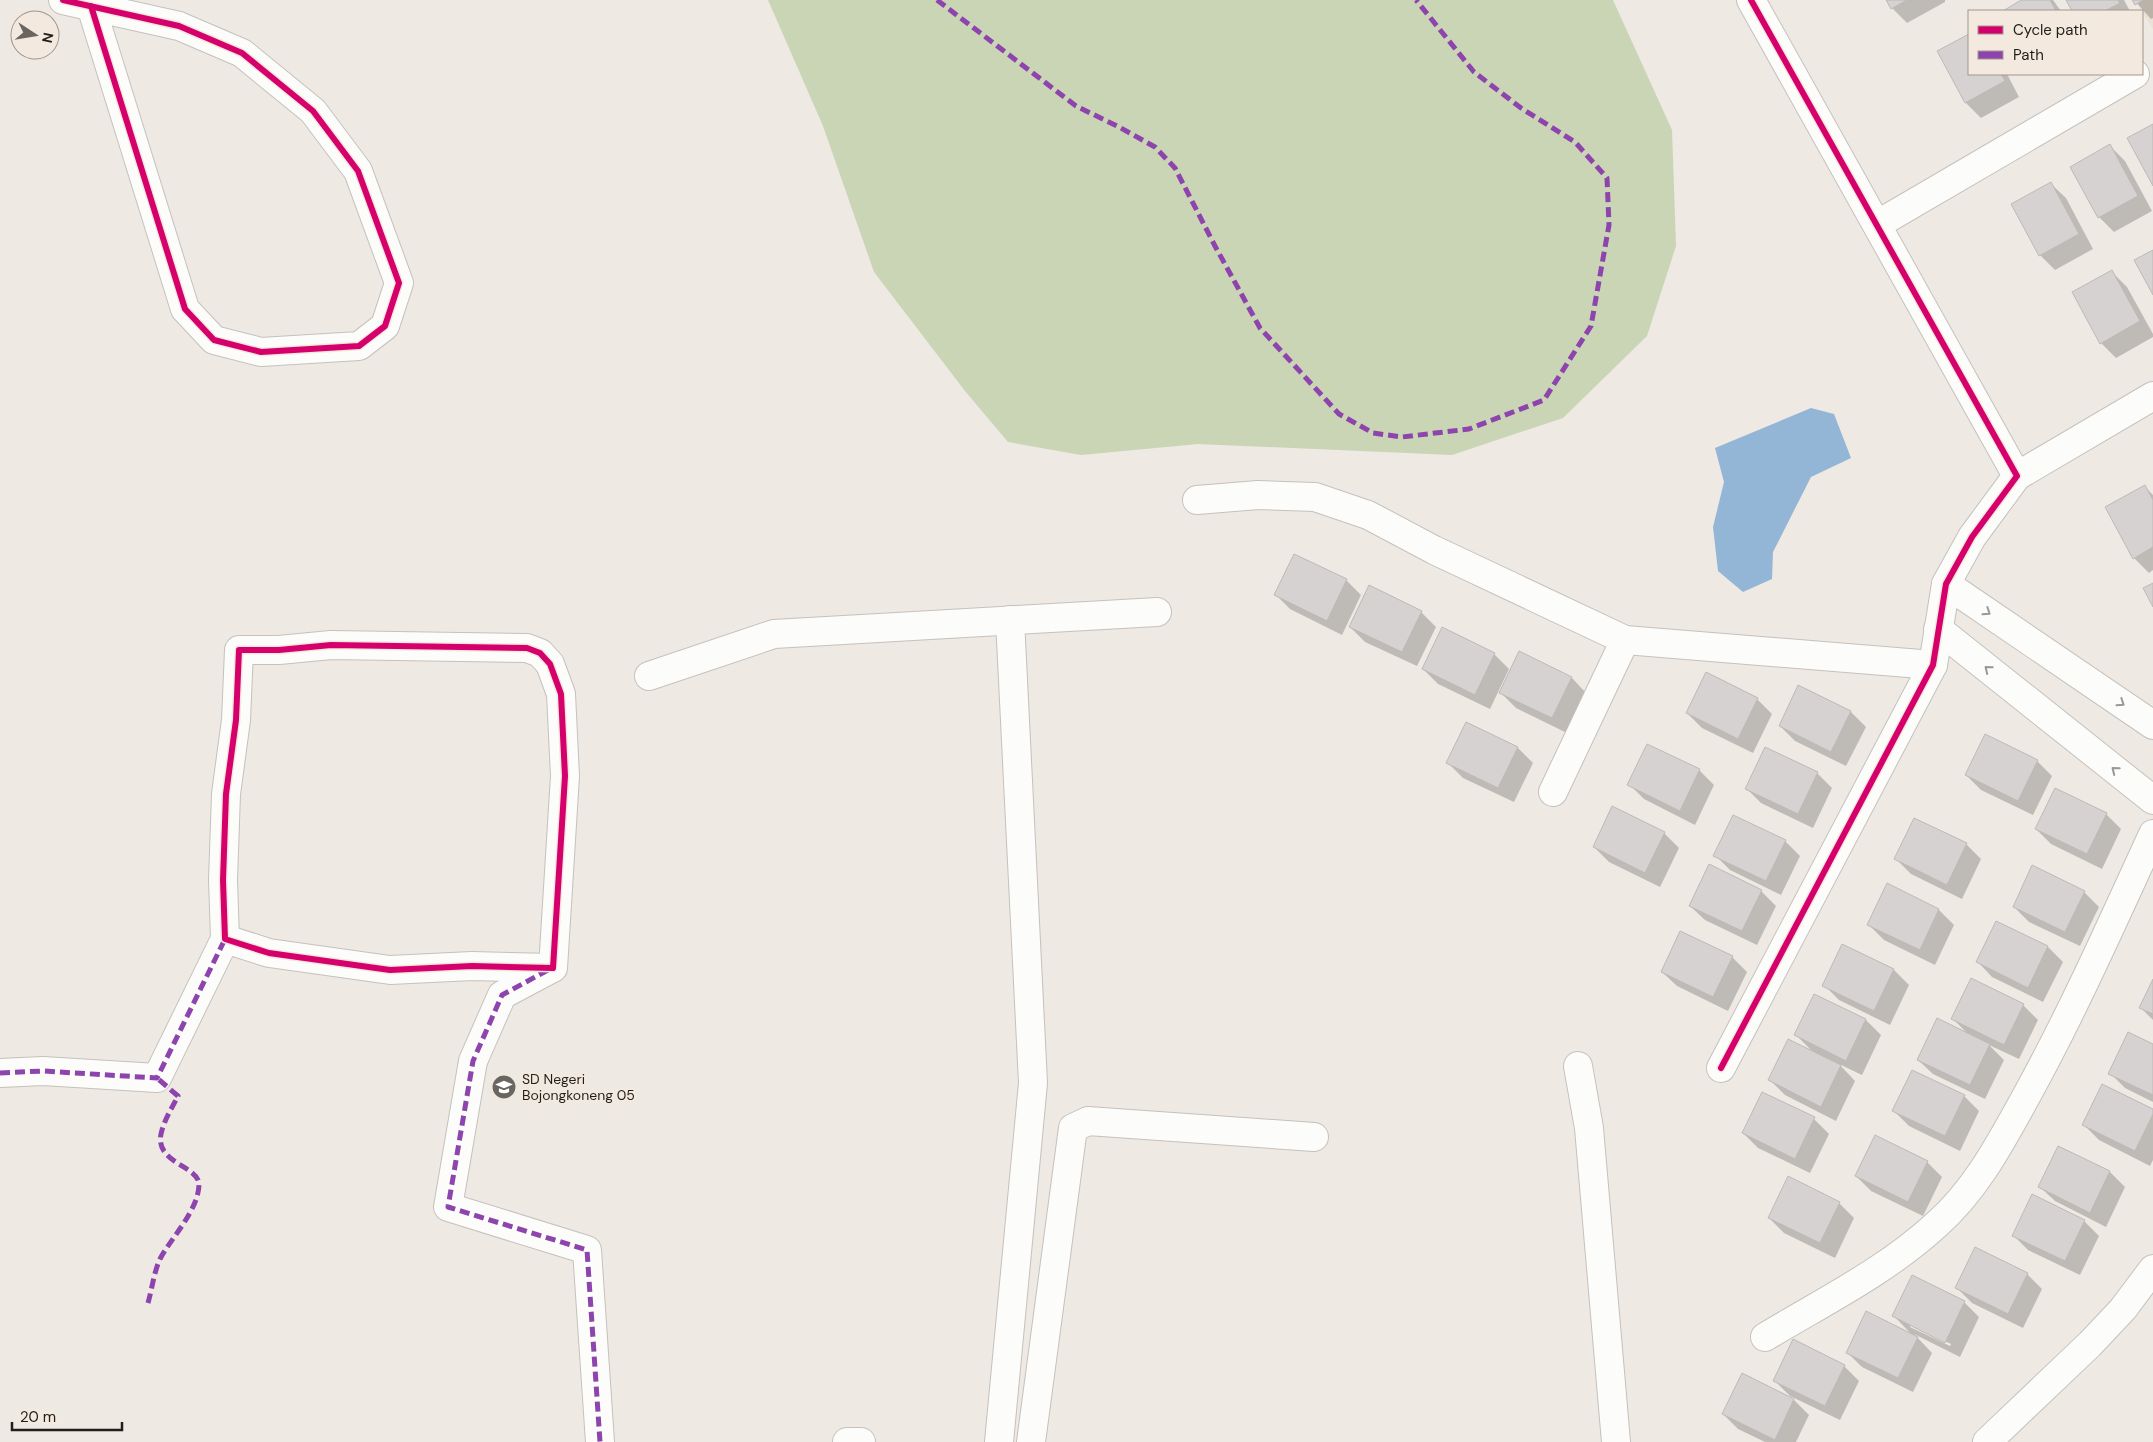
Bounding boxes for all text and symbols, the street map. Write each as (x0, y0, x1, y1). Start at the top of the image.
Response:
north arrow (10, 10, 60, 60)
legend (1968, 10, 2143, 75)
text: Cycle path (2013, 20, 2088, 40)
text: N (38, 31, 58, 45)
text: Path (2013, 45, 2044, 65)
one-way arrow (1981, 606, 1991, 615)
one-way arrow (1985, 666, 1994, 674)
one-way arrow (2115, 697, 2125, 706)
one-way arrow (2111, 767, 2121, 776)
place label: SD Negeri Bojongkoneng 05 (522, 1070, 635, 1104)
school or university icon: SD Negeri Bojongkoneng 05 (491, 1074, 517, 1100)
scale bar (12, 1400, 122, 1432)
text: 20 m (20, 1407, 56, 1427)

